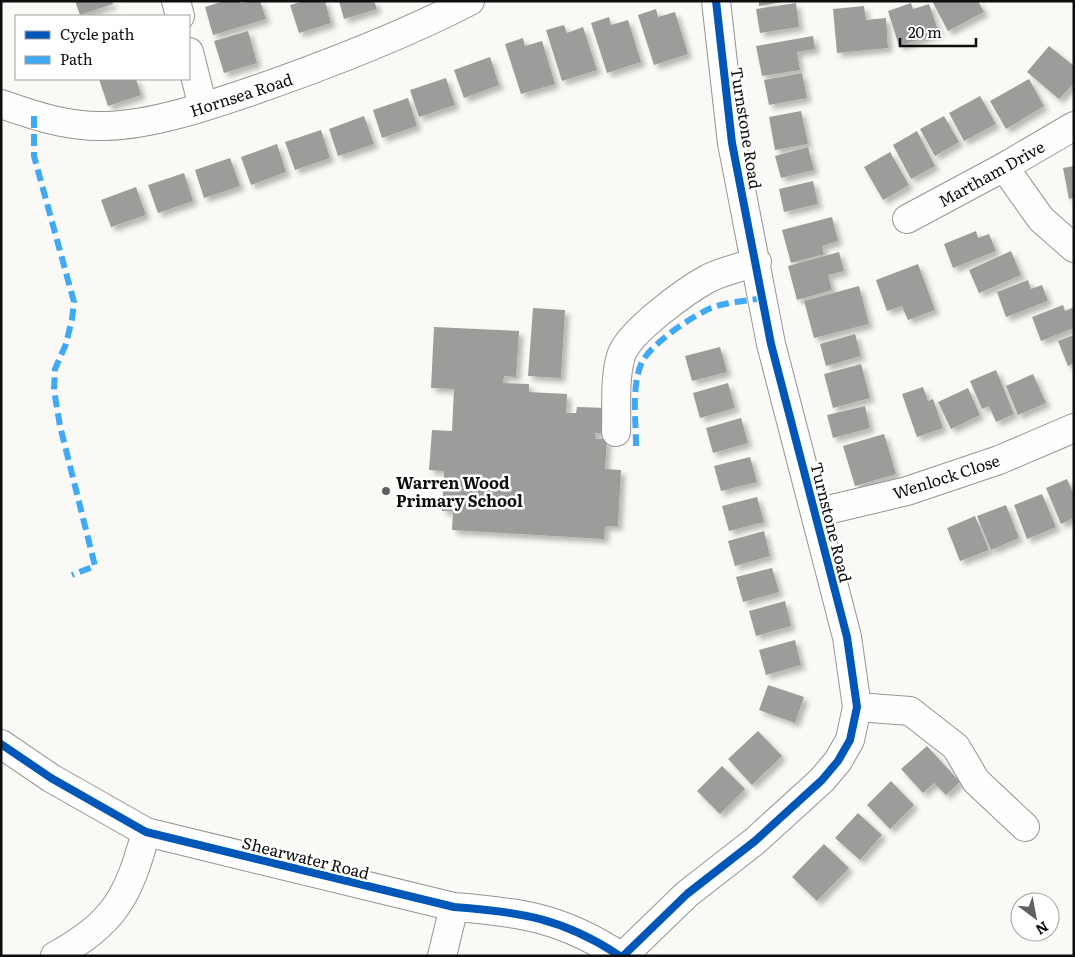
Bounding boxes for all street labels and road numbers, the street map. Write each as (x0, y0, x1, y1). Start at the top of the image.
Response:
street label: Turnstone Road (726, 65, 769, 191)
street label: Hornsea Road (187, 66, 296, 122)
street label: Martham Drive (934, 134, 1048, 212)
street label: Wenlock Close (889, 447, 1003, 505)
street label: Turnstone Road (805, 459, 859, 585)
street label: Shearwater Road (240, 830, 372, 884)

